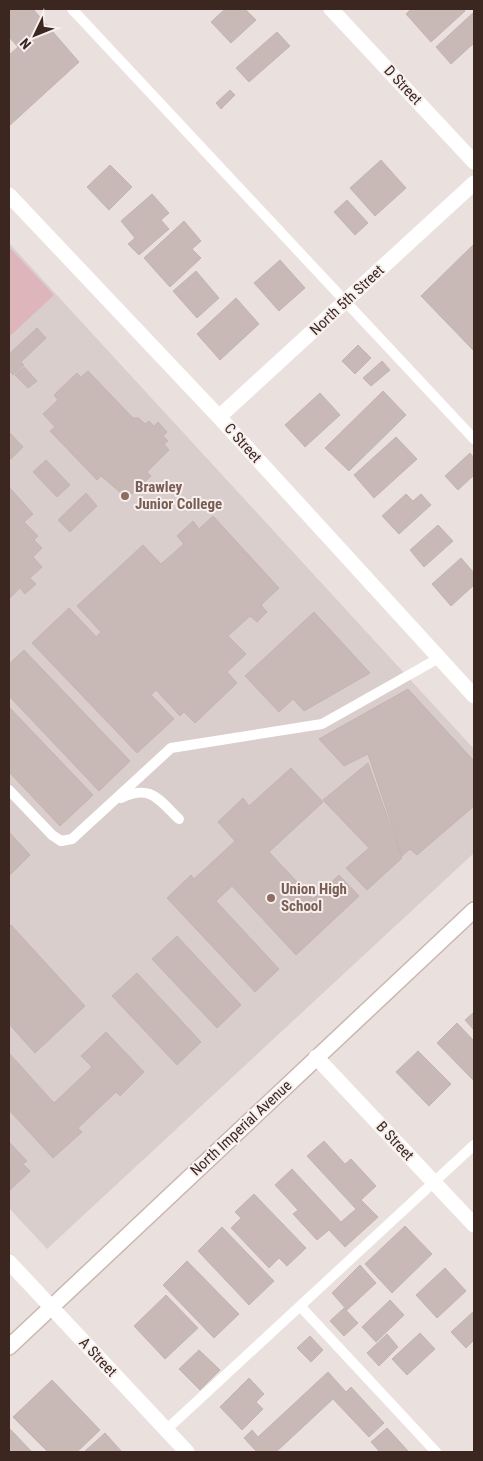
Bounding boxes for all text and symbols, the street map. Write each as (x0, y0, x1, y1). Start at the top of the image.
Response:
north arrow (10, 10, 60, 60)
text: N (17, 35, 34, 52)
street label: D Street (380, 62, 426, 108)
street label: North 5th Street (306, 261, 388, 339)
street label: C Street (221, 419, 265, 467)
place label: Brawley Junior College (135, 478, 222, 513)
marker: Brawley Junior College (119, 490, 131, 502)
place label: Union High School (281, 880, 347, 915)
marker: Union High School (265, 892, 277, 904)
street label: North Imperial Avenue (187, 1077, 295, 1179)
street label: B Street (372, 1118, 418, 1164)
street label: A Street (75, 1334, 121, 1380)

